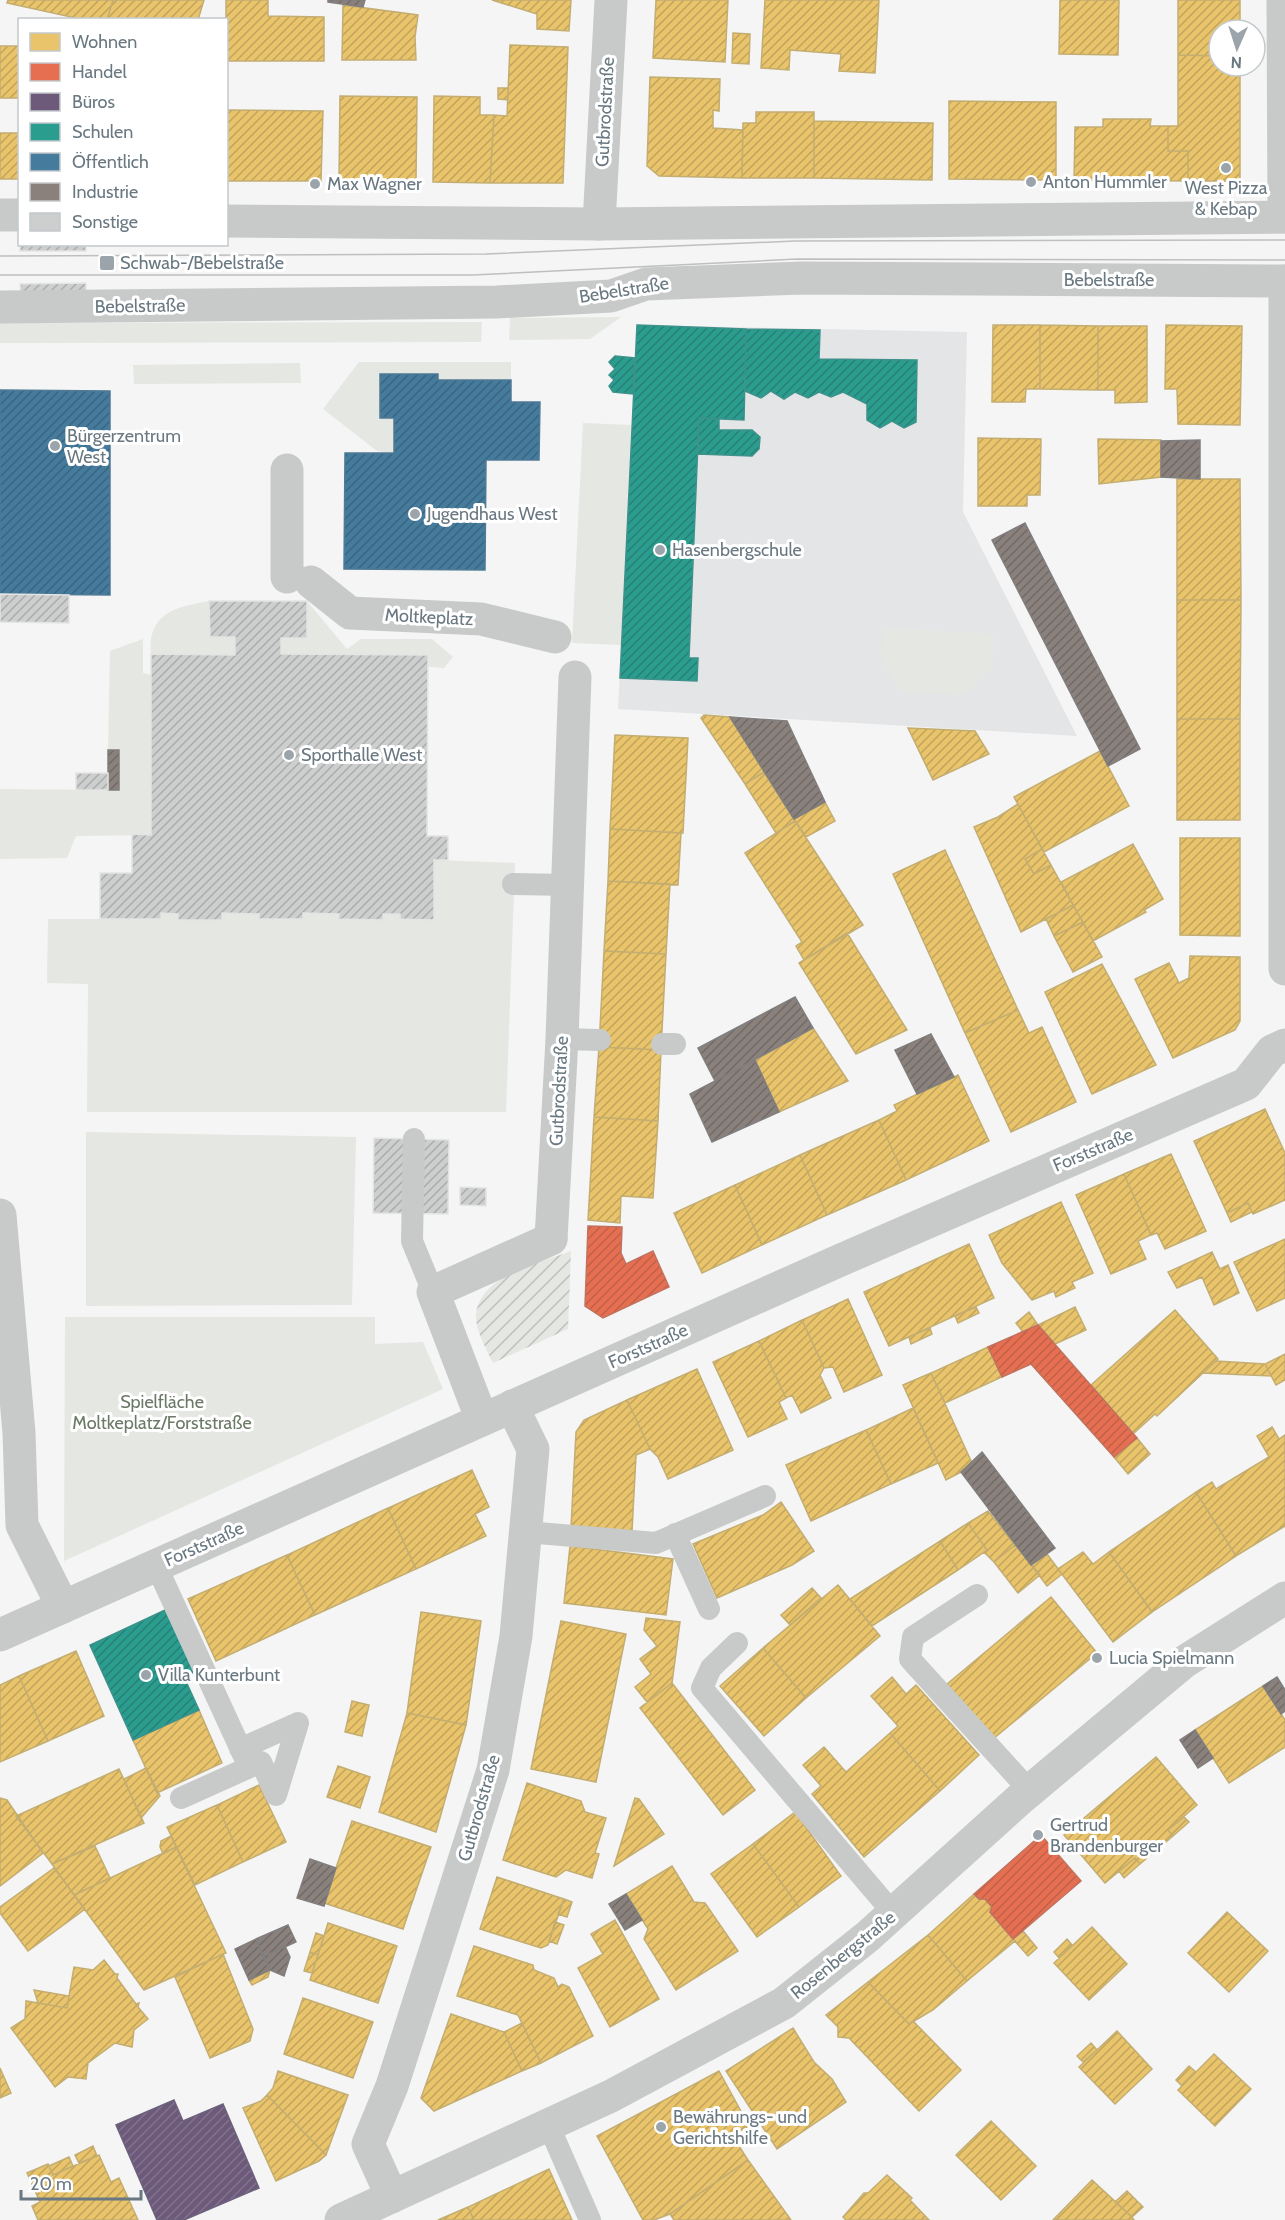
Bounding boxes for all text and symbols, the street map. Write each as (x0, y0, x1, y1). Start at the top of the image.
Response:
legend (18, 18, 228, 246)
north arrow (1207, 18, 1267, 78)
text: Wohnen (72, 31, 137, 53)
text: N (1230, 53, 1242, 72)
street label: Gutbrodstraße (591, 56, 619, 168)
text: Handel (72, 61, 127, 83)
text: Büros (72, 91, 115, 113)
text: Schulen (72, 121, 133, 143)
text: Öffentlich (72, 151, 149, 173)
marker: West Pizza & Kebap (1219, 161, 1233, 175)
place label: Anton Hummler (1043, 171, 1167, 193)
place label: Max Wagner (327, 173, 422, 195)
marker: Anton Hummler (1024, 175, 1038, 189)
marker: Max Wagner (308, 177, 322, 191)
place label: West Pizza & Kebap (1185, 177, 1268, 220)
text: Industrie (72, 181, 138, 203)
text: Sonstige (72, 211, 138, 233)
place label: Schwab-/Bebelstraße (120, 252, 284, 274)
marker: Schwab-/Bebelstraße (98, 254, 116, 272)
street label: Bebelstraße (1064, 269, 1154, 291)
street label: Bebelstraße (578, 272, 670, 308)
street label: Bebelstraße (94, 294, 186, 318)
place label: Bürgerzentrum West (67, 425, 181, 468)
marker: Bürgerzentrum West (48, 439, 62, 453)
place label: Jugendhaus West (426, 503, 557, 525)
marker: Jugendhaus West (408, 507, 422, 521)
place label: Hasenbergschule (672, 539, 802, 561)
marker: Hasenbergschule (653, 543, 667, 557)
street label: Moltkeplatz (384, 604, 474, 630)
place label: Sporthalle West (301, 744, 422, 766)
marker: Sporthalle West (282, 748, 296, 762)
street label: Gutbrodstraße (545, 1035, 573, 1147)
street label: Forststraße (1050, 1123, 1136, 1177)
street label: Forststraße (605, 1319, 691, 1373)
park label: Spielfläche Moltkeplatz/Forststraße (72, 1391, 252, 1434)
street label: Forststraße (161, 1517, 247, 1571)
place label: Lucia Spielmann (1109, 1647, 1234, 1669)
marker: Lucia Spielmann (1090, 1651, 1104, 1665)
place label: Villa Kunterbunt (158, 1664, 280, 1686)
marker: Villa Kunterbunt (139, 1668, 153, 1682)
street label: Gutbrodstraße (453, 1752, 505, 1864)
place label: Gertrud Brandenburger (1050, 1814, 1163, 1857)
marker: Gertrud Brandenburger (1031, 1828, 1045, 1842)
street label: Rosenbergstraße (786, 1906, 900, 2004)
place label: Bewährungs- und Gerichtshilfe (673, 2106, 807, 2149)
marker: Bewährungs- und Gerichtshilfe (654, 2120, 668, 2134)
scale bar (21, 2163, 141, 2201)
text: 20 m (30, 2173, 72, 2195)

